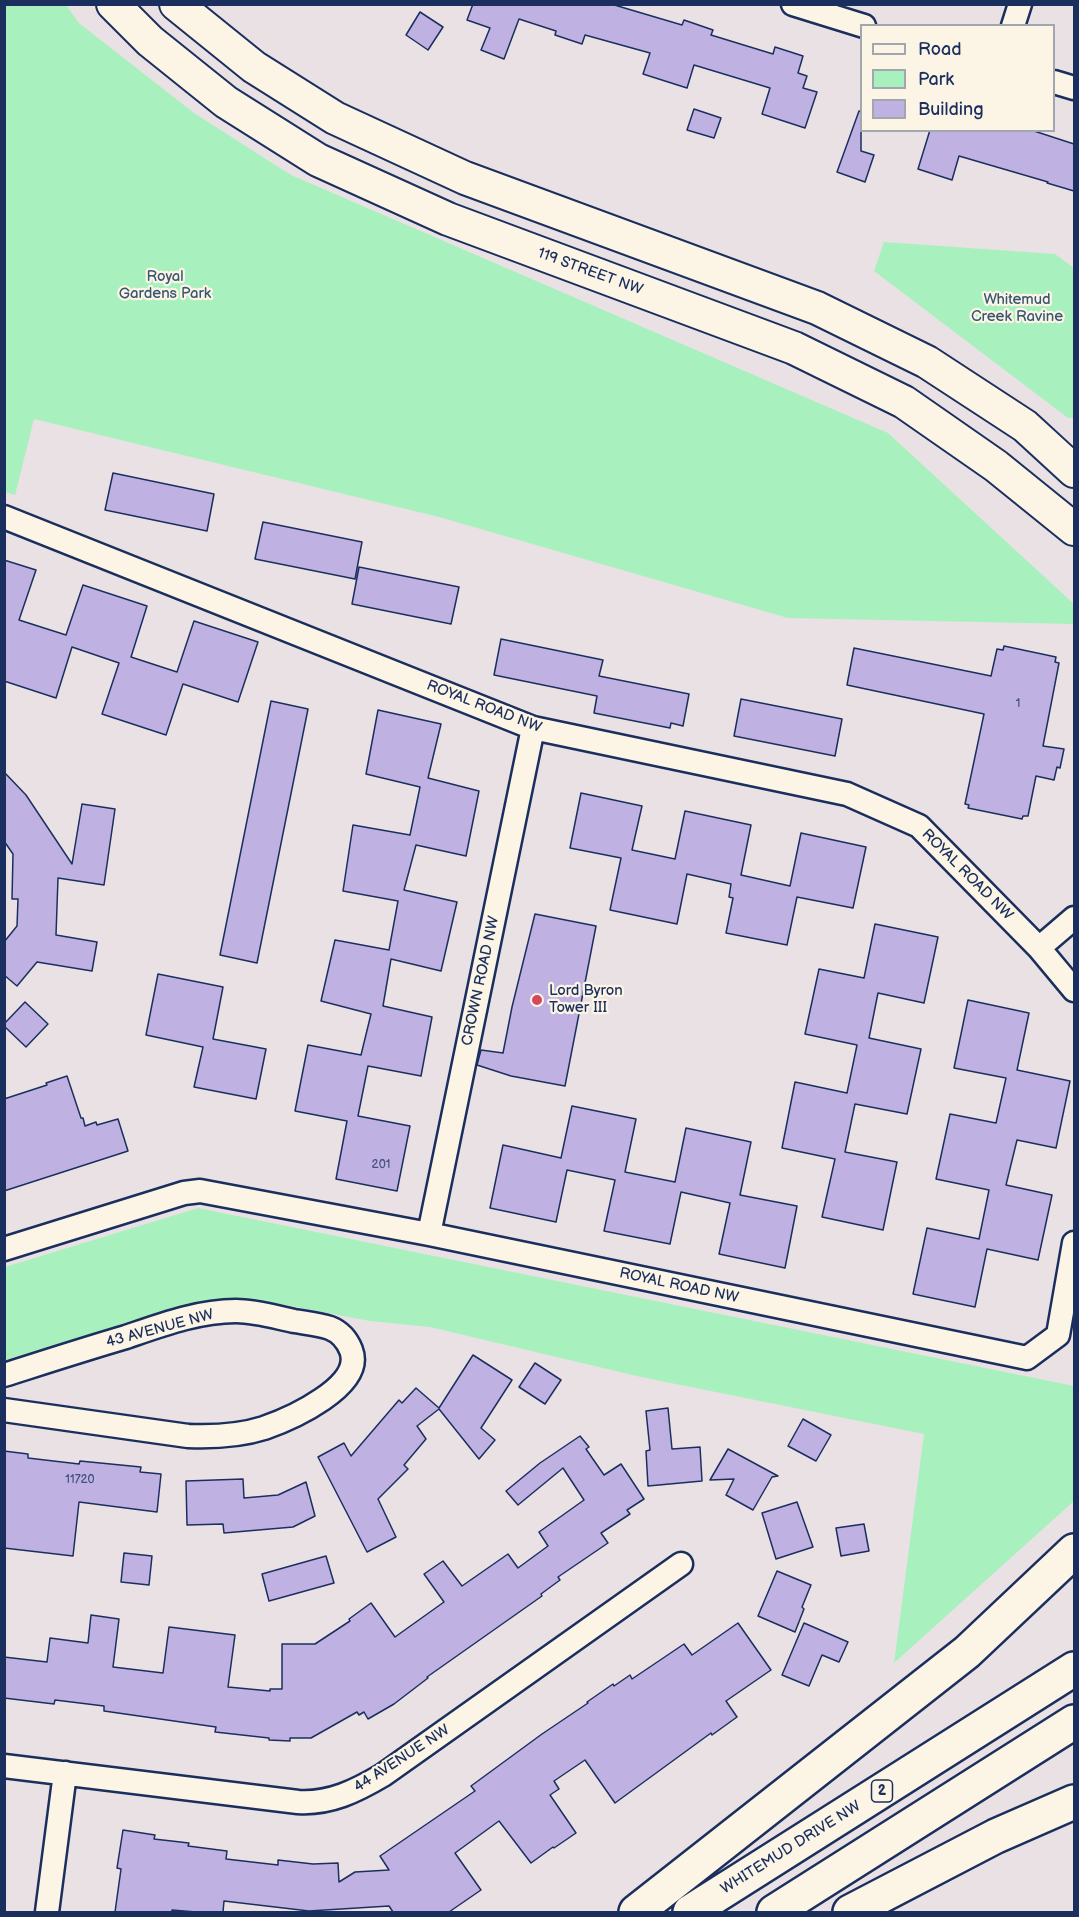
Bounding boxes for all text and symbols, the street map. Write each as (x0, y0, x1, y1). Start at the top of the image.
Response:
legend (860, 24, 1055, 132)
text: Road (918, 39, 962, 60)
text: Park (918, 69, 954, 90)
text: Building (918, 99, 984, 120)
street label: 119 STREET NW (535, 245, 645, 299)
park label: Royal Gardens Park (119, 268, 211, 303)
park label: Whitemud Creek Ravine (971, 291, 1063, 326)
street label: ROYAL ROAD NW (424, 677, 544, 737)
house number: 1 (1016, 697, 1020, 711)
street label: ROYAL ROAD NW (918, 826, 1016, 924)
street label: CROWN ROAD NW (458, 914, 504, 1048)
place label: Lord Byron Tower III (549, 982, 623, 1017)
marker: Lord Byron Tower III (530, 993, 544, 1007)
house number: 201 (372, 1158, 390, 1172)
street label: ROYAL ROAD NW (618, 1265, 740, 1307)
street label: 43 AVENUE NW (104, 1306, 216, 1352)
house number: 11720 (65, 1473, 95, 1487)
street label: 44 AVENUE NW (351, 1721, 453, 1797)
road number: 2 (872, 1780, 892, 1802)
street label: WHITEMUD DRIVE NW (718, 1798, 864, 1898)

